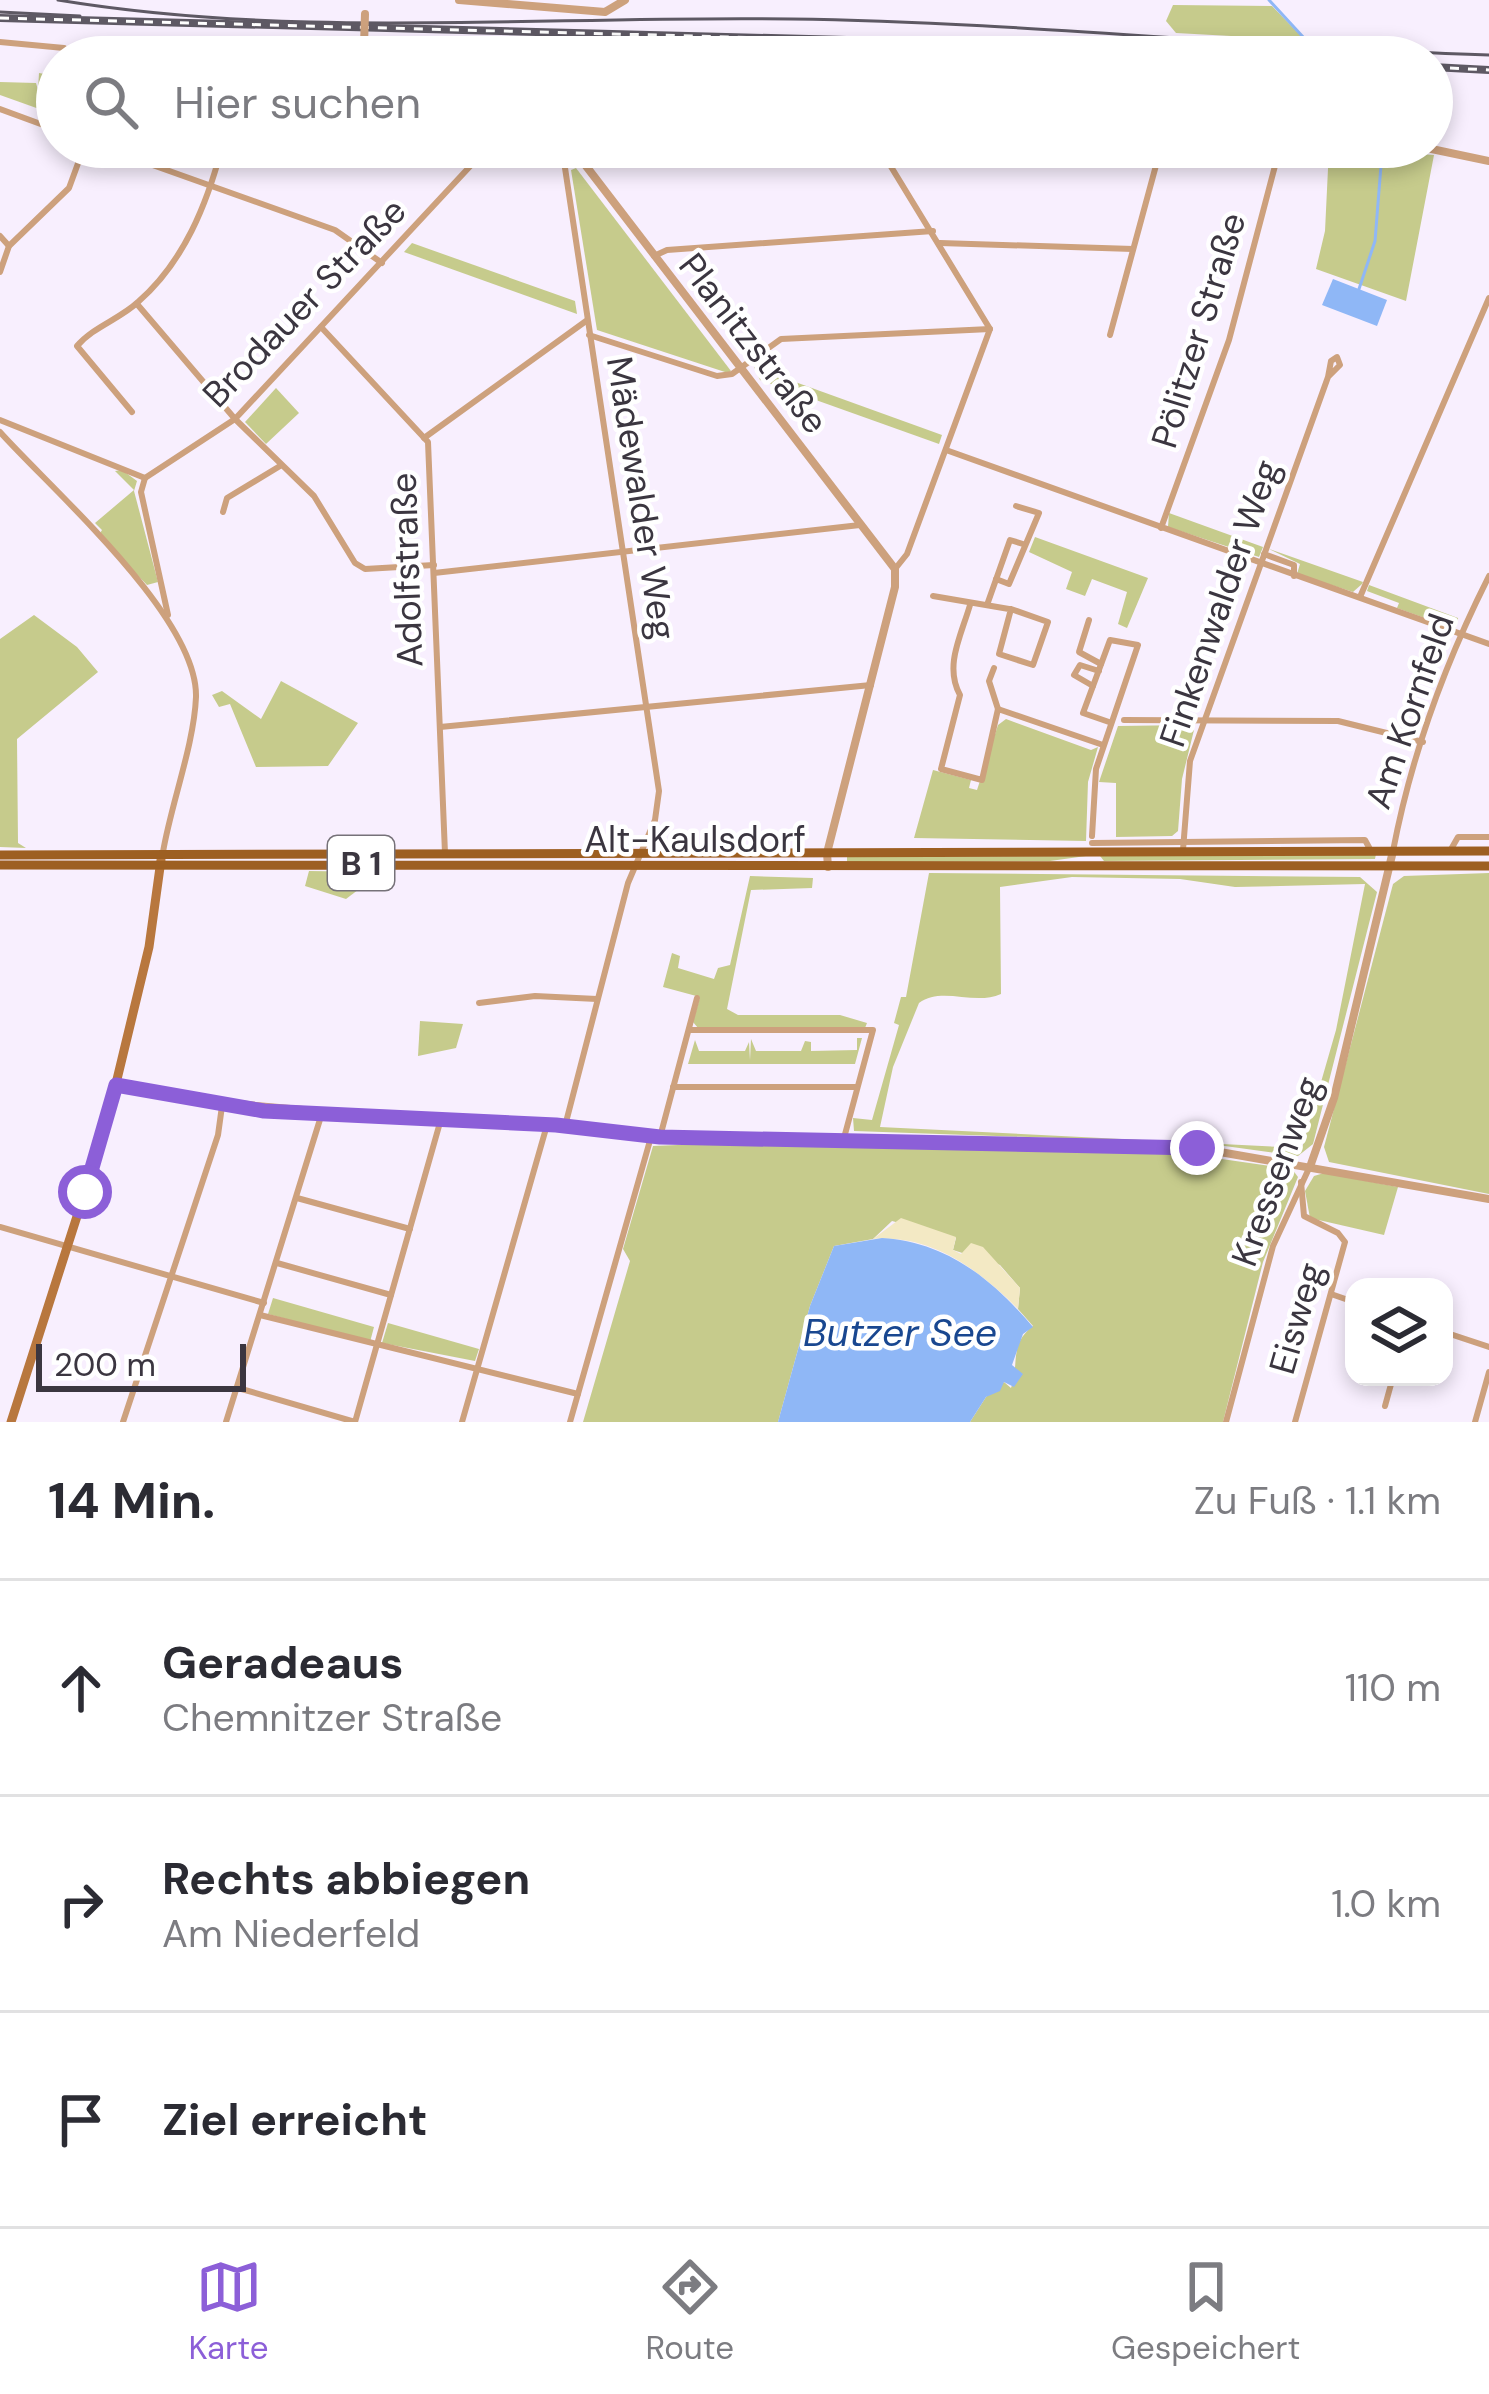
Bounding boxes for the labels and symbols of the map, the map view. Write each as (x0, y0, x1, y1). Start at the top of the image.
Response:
street label: Brodauer Straße (192, 188, 416, 417)
street label: Pölitzer Straße (1140, 207, 1257, 453)
street label: Planitzstraße (668, 244, 839, 443)
street label: Mädewalder Weg (596, 353, 687, 643)
street label: Finkenwalder Weg (1148, 454, 1291, 753)
street label: Adolfstraße (380, 472, 433, 668)
street label: Am Kornfeld (1354, 607, 1465, 815)
street label: Alt-Kaulsdorf (584, 816, 806, 863)
road number: B 1 (328, 836, 394, 890)
street label: Kressenweg (1220, 1070, 1333, 1273)
route end (1170, 1121, 1224, 1175)
route start (58, 1165, 112, 1219)
street label: Eisweg (1258, 1257, 1335, 1379)
water label: Butzer See (803, 1307, 997, 1358)
scale bar (36, 1338, 246, 1391)

